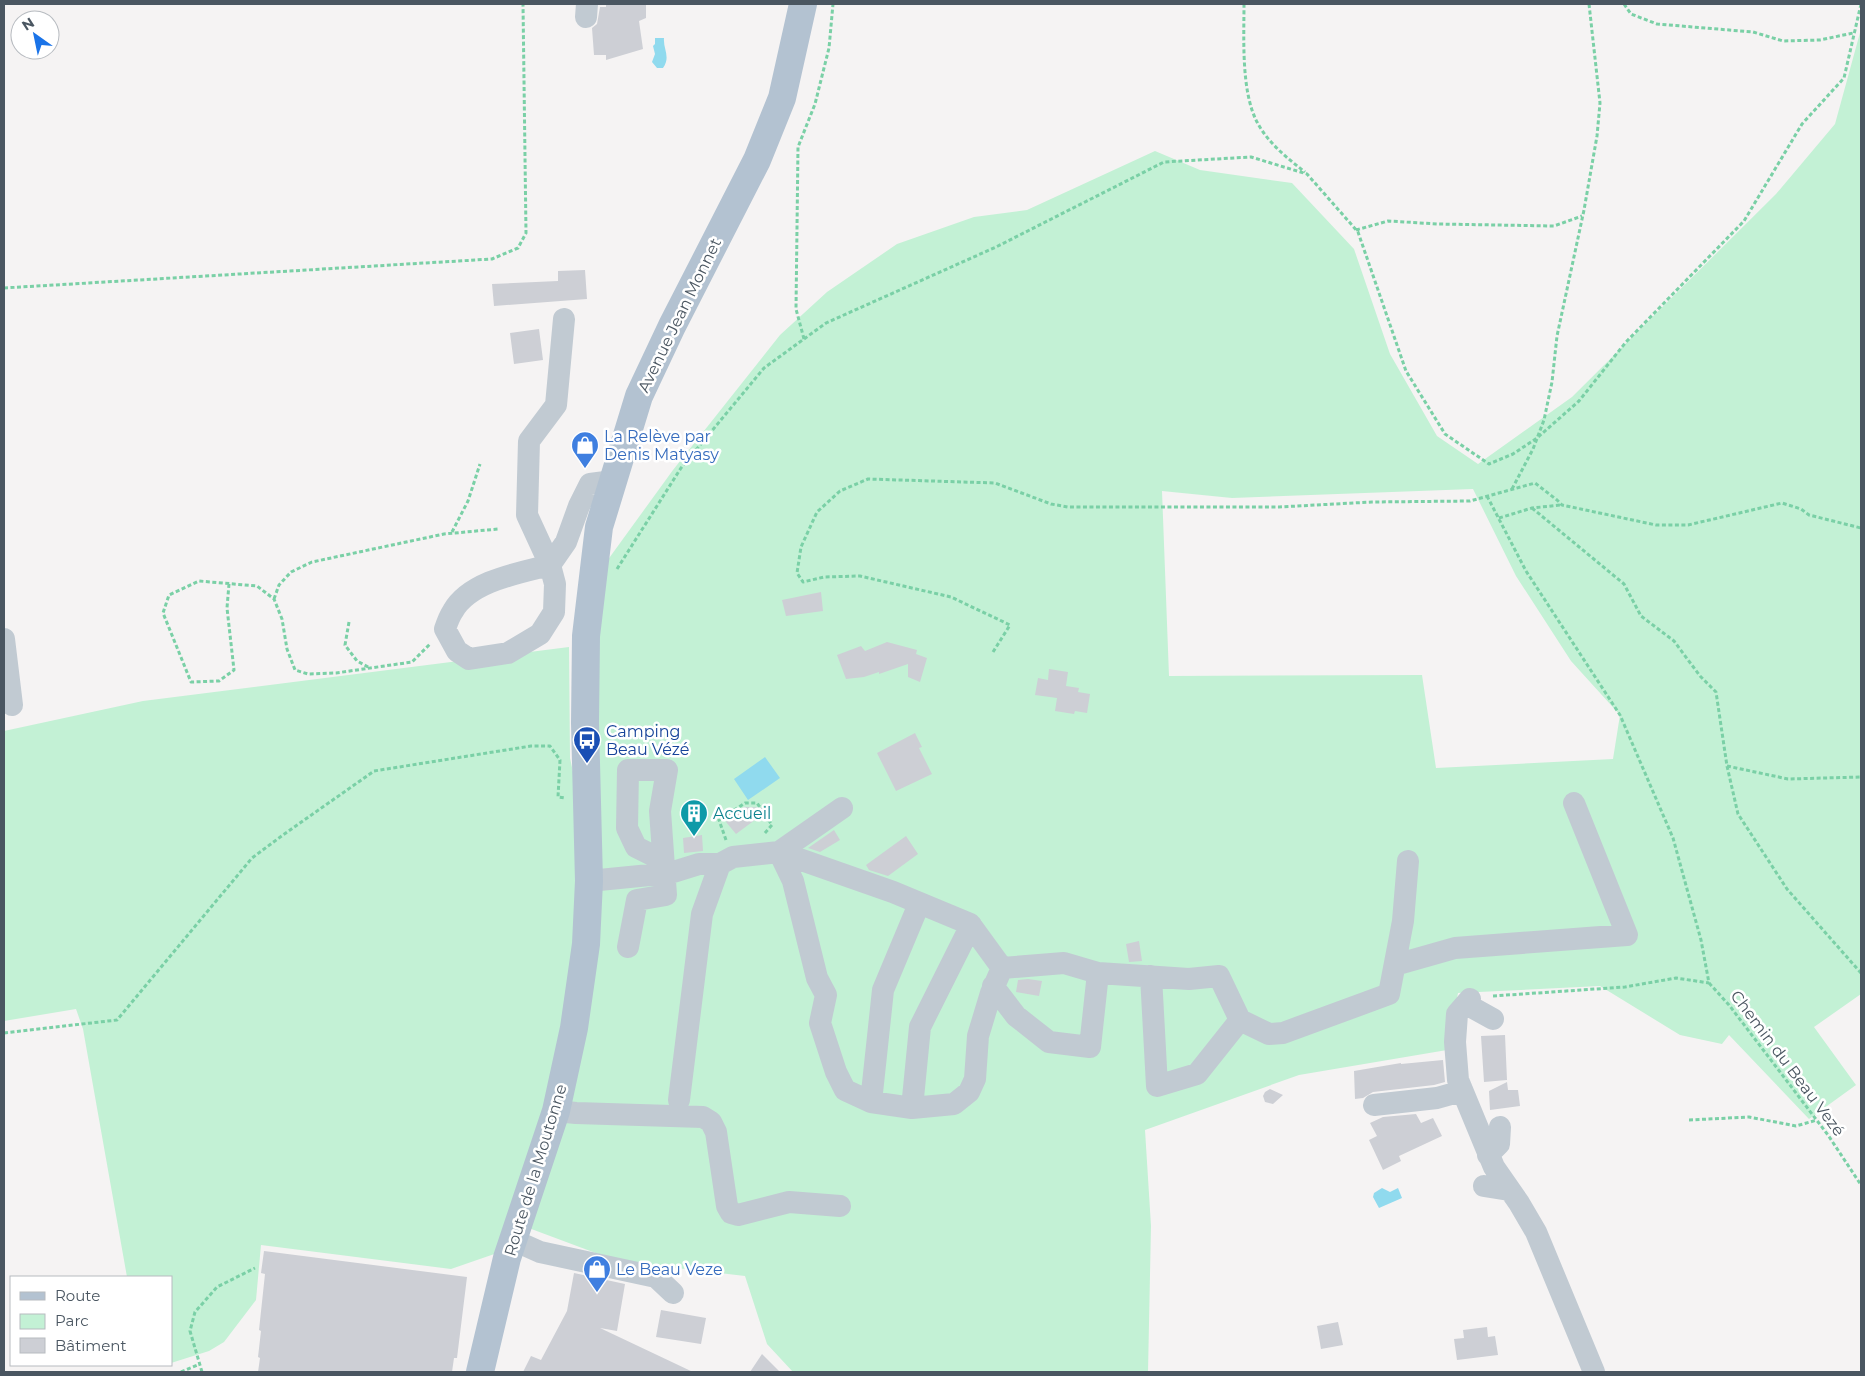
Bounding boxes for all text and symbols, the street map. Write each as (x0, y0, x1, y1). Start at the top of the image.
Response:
north arrow (10, 10, 60, 60)
text: N (18, 13, 38, 35)
street label: Avenue Jean Monnet (634, 234, 725, 396)
place label: La Relève par Denis Matyasy (604, 427, 719, 464)
shop icon: La Relève par Denis Matyasy (570, 430, 600, 469)
place label: Camping Beau Vézé (606, 722, 689, 759)
bus stop icon: Camping Beau Vézé (572, 725, 602, 764)
building icon: Accueil (679, 798, 709, 837)
place label: Accueil (713, 804, 771, 823)
street label: Chemin du Beau Vezé (1727, 987, 1849, 1140)
street label: Route de la Moutonne (500, 1082, 571, 1258)
shop icon: Le Beau Veze (582, 1254, 612, 1293)
place label: Le Beau Veze (616, 1260, 723, 1279)
legend (10, 1276, 172, 1366)
text: Route (55, 1286, 100, 1305)
text: Parc (55, 1311, 89, 1330)
text: Bâtiment (55, 1336, 127, 1355)

